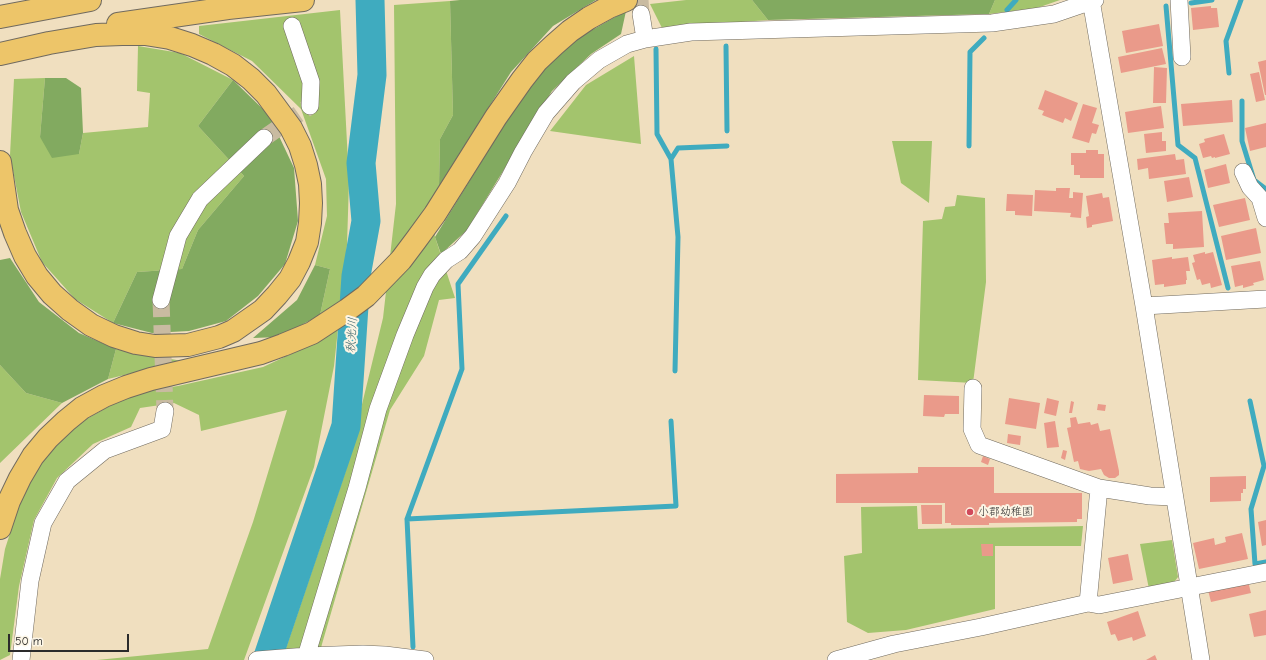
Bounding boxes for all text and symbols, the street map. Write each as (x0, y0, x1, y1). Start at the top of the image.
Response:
water label: 秋光川 (344, 317, 360, 353)
place label: 小郡幼稚園 (978, 505, 1033, 519)
marker: 小郡幼稚園 (965, 507, 975, 517)
scale bar (10, 626, 131, 652)
text: 50 m (15, 634, 43, 648)

